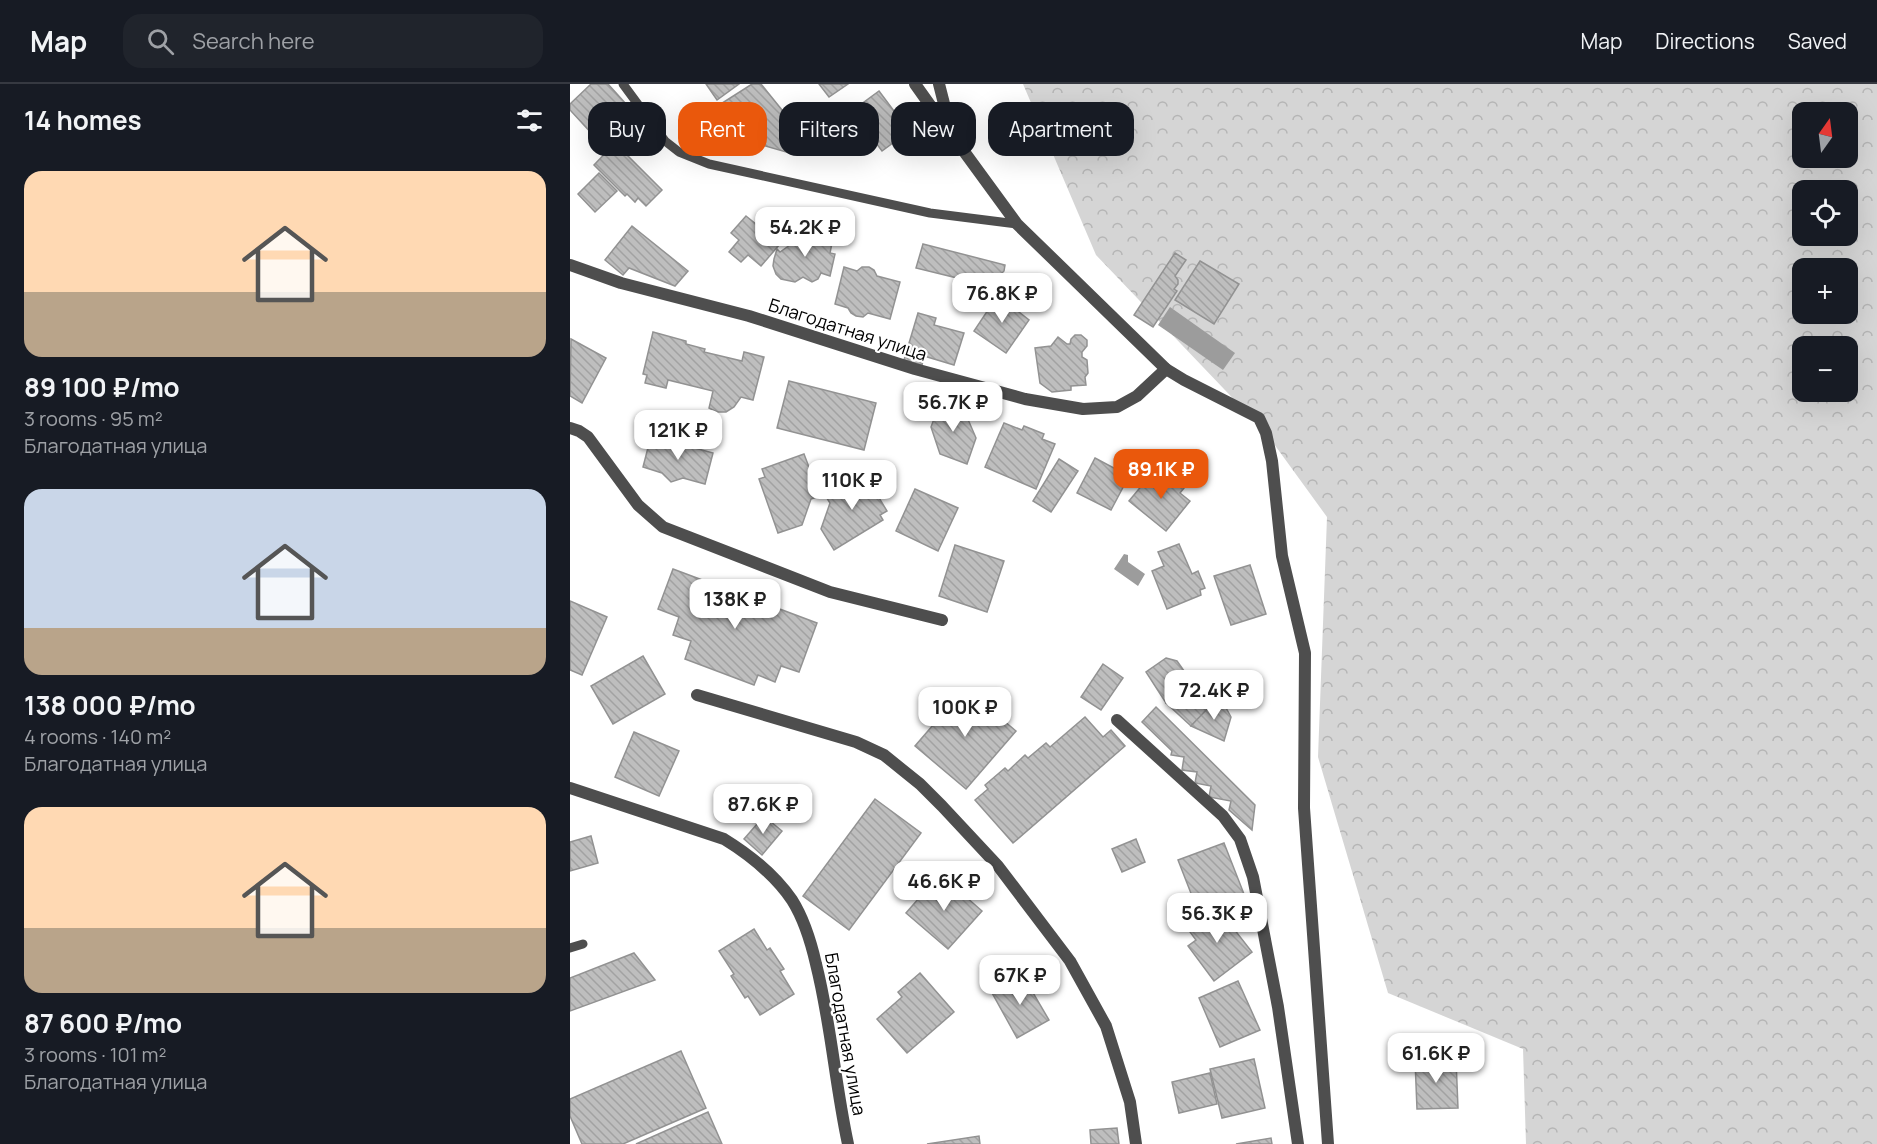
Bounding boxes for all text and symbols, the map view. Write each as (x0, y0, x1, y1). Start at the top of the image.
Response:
search box (123, 14, 543, 68)
text: Map (30, 22, 87, 60)
icon: search (144, 25, 177, 58)
text: Search here (192, 26, 315, 56)
text: Map (1581, 27, 1622, 55)
text: Directions (1655, 27, 1755, 55)
text: Saved (1788, 27, 1847, 55)
text: 14 homes (24, 102, 142, 138)
chip: Buy (588, 102, 666, 156)
chip: Rent (678, 102, 767, 156)
chip: Filters (779, 102, 879, 156)
chip: New (891, 102, 976, 156)
chip: Apartment (988, 102, 1134, 156)
north arrow (1792, 102, 1858, 168)
map controls (1792, 102, 1858, 402)
icon: filters (513, 104, 546, 137)
button: locate (1792, 180, 1858, 246)
pin: 54.2K ₽ (750, 207, 860, 258)
icon: home (231, 210, 339, 318)
text: 54.2K ₽ (769, 213, 841, 240)
button: + (1792, 258, 1858, 324)
pin: 76.8K ₽ (947, 273, 1057, 324)
text: 76.8K ₽ (966, 279, 1038, 306)
street label: Благодатная улица (766, 292, 930, 366)
button: − (1792, 336, 1858, 402)
text: 89 100 ₽/mo (24, 369, 180, 405)
pin: 56.7K ₽ (898, 382, 1008, 433)
text: 56.7K ₽ (917, 388, 989, 415)
text: 3 rooms · 95 m² (24, 405, 163, 432)
pin: 121K ₽ (629, 410, 727, 461)
text: 121K ₽ (648, 416, 708, 443)
text: Благодатная улица (24, 432, 207, 459)
pin: 89.1K ₽ (1106, 449, 1216, 500)
text: 89.1K ₽ (1127, 455, 1195, 482)
pin: 110K ₽ (803, 460, 901, 511)
text: 110K ₽ (822, 466, 882, 493)
icon: home (231, 528, 339, 636)
pin: 138K ₽ (686, 579, 784, 630)
text: 138K ₽ (704, 585, 766, 612)
pin: 72.4K ₽ (1159, 670, 1269, 721)
text: 72.4K ₽ (1178, 676, 1250, 703)
text: 138 000 ₽/mo (24, 687, 196, 723)
pin: 100K ₽ (916, 687, 1014, 738)
text: 100K ₽ (932, 693, 998, 720)
text: 4 rooms · 140 m² (24, 723, 171, 750)
text: Благодатная улица (24, 750, 207, 777)
pin: 87.6K ₽ (708, 784, 818, 835)
text: 87.6K ₽ (727, 790, 799, 817)
icon: home (231, 846, 339, 954)
pin: 46.6K ₽ (889, 861, 999, 912)
text: 46.6K ₽ (907, 867, 981, 894)
pin: 56.3K ₽ (1162, 893, 1272, 944)
text: 56.3K ₽ (1181, 899, 1253, 926)
street label: Благодатная улица (820, 951, 872, 1117)
pin: 67K ₽ (978, 955, 1062, 1006)
text: 67K ₽ (993, 961, 1047, 988)
text: 87 600 ₽/mo (24, 1005, 182, 1041)
pin: 61.6K ₽ (1381, 1033, 1491, 1084)
text: 61.6K ₽ (1402, 1039, 1470, 1066)
text: 3 rooms · 101 m² (24, 1041, 166, 1068)
text: Благодатная улица (24, 1068, 207, 1095)

